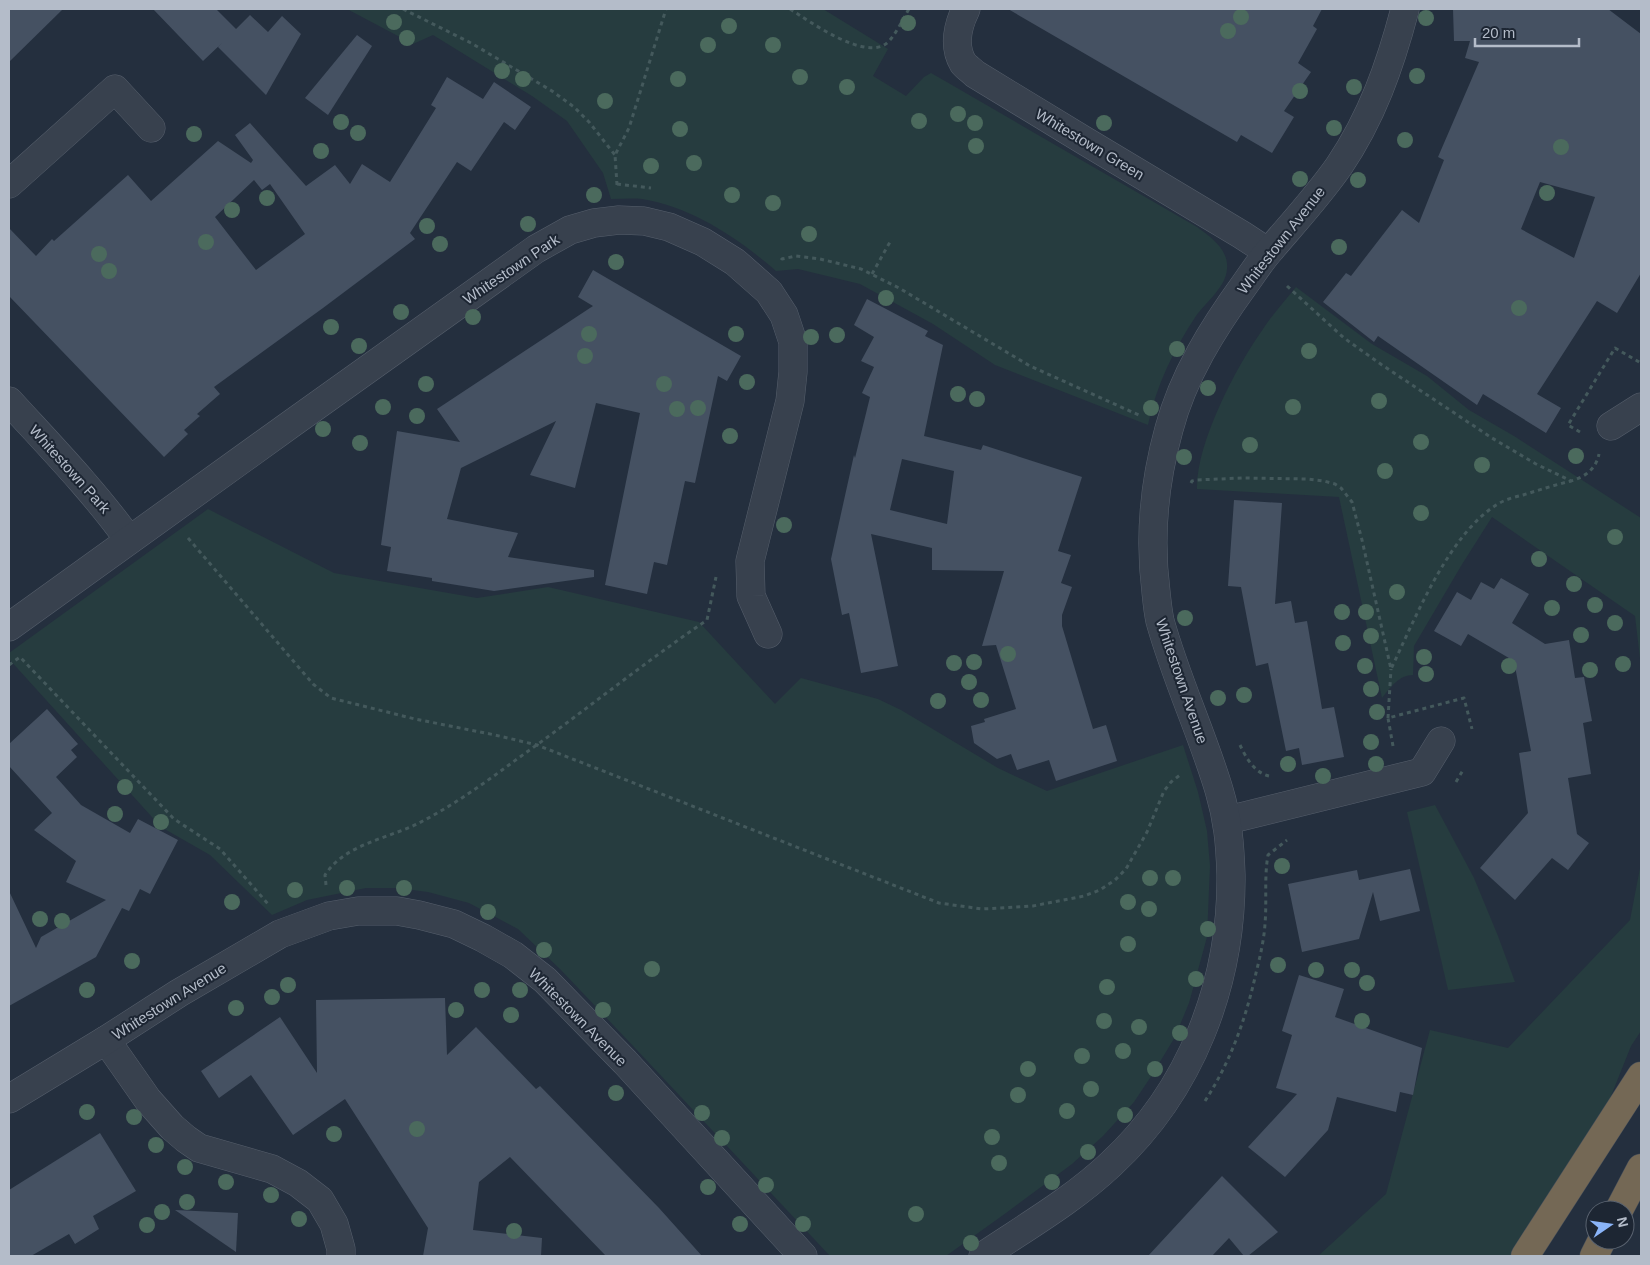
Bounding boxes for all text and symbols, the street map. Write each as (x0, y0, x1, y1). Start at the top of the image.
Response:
scale bar (1475, 15, 1579, 47)
text: 20 m (1482, 24, 1515, 41)
street label: Whitestown Green (1033, 105, 1147, 183)
street label: Whitestown Avenue (1234, 183, 1328, 297)
street label: Whitestown Park (460, 230, 563, 308)
street label: Whitestown Park (26, 421, 114, 517)
street label: Whitestown Avenue (1153, 616, 1211, 746)
street label: Whitestown Avenue (109, 959, 229, 1043)
street label: Whitestown Avenue (526, 965, 630, 1069)
north arrow (1585, 1200, 1635, 1250)
text: N (1614, 1215, 1632, 1229)

